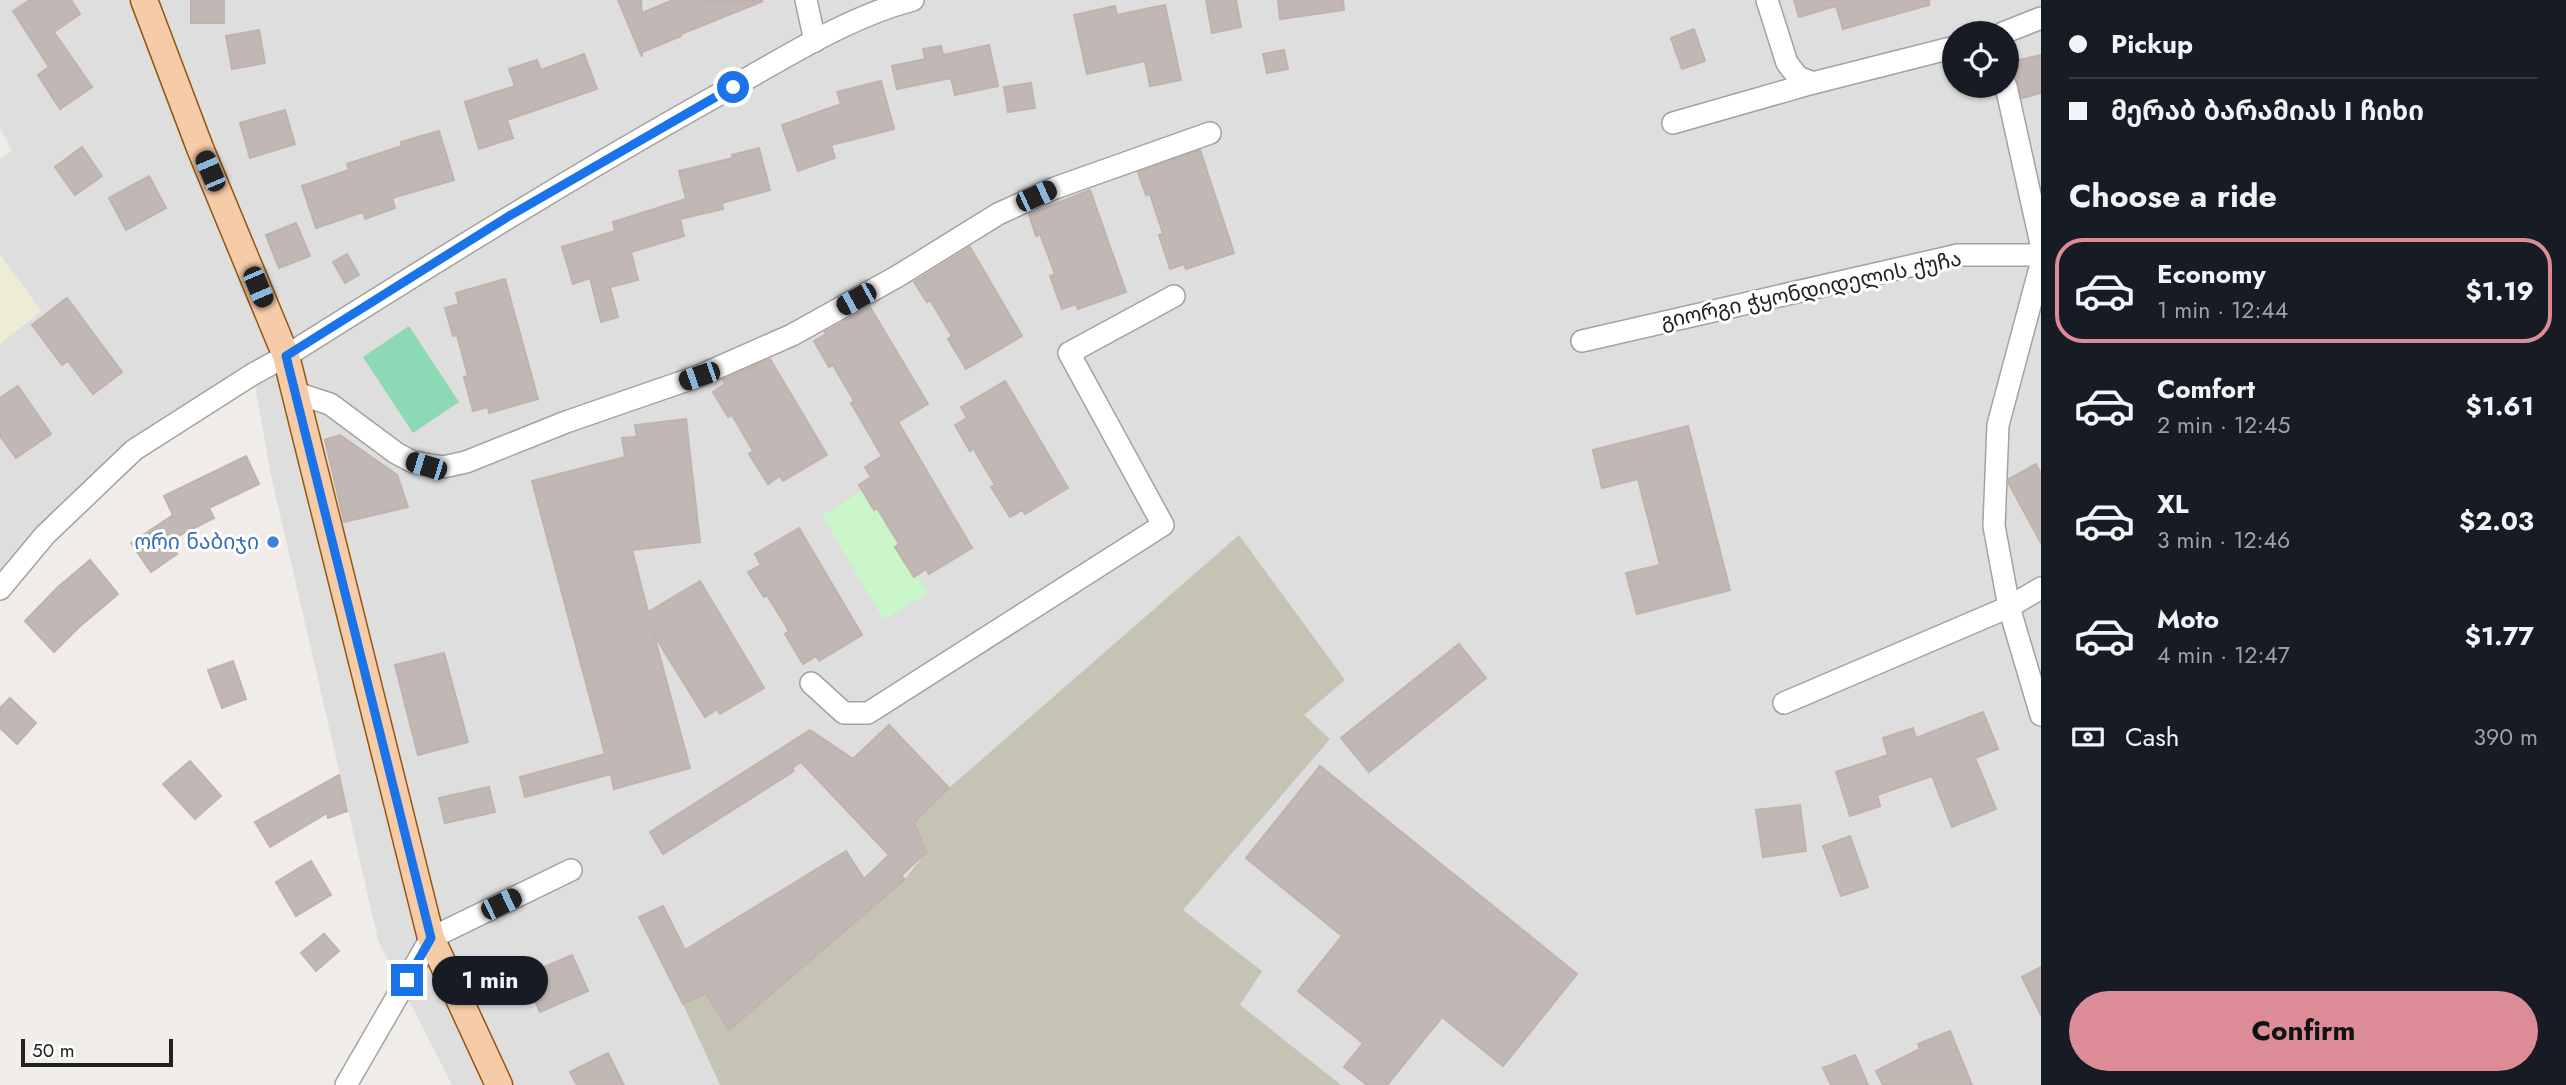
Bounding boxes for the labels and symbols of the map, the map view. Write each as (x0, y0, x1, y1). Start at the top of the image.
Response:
route start (717, 71, 749, 103)
car (193, 148, 228, 194)
car (1013, 178, 1060, 214)
street label: გიორგი ჭყონდიდელის ქუჩა (1658, 243, 1964, 337)
car (241, 264, 276, 310)
car (833, 280, 880, 318)
car (676, 359, 723, 393)
car (403, 450, 450, 482)
place label: ორი ნაბიჯი (134, 527, 259, 557)
marker: ორი ნაბიჯი (265, 534, 281, 550)
car (478, 885, 525, 923)
callout: 1 min (432, 956, 547, 1004)
route end (391, 964, 423, 996)
scale bar (21, 1036, 173, 1068)

